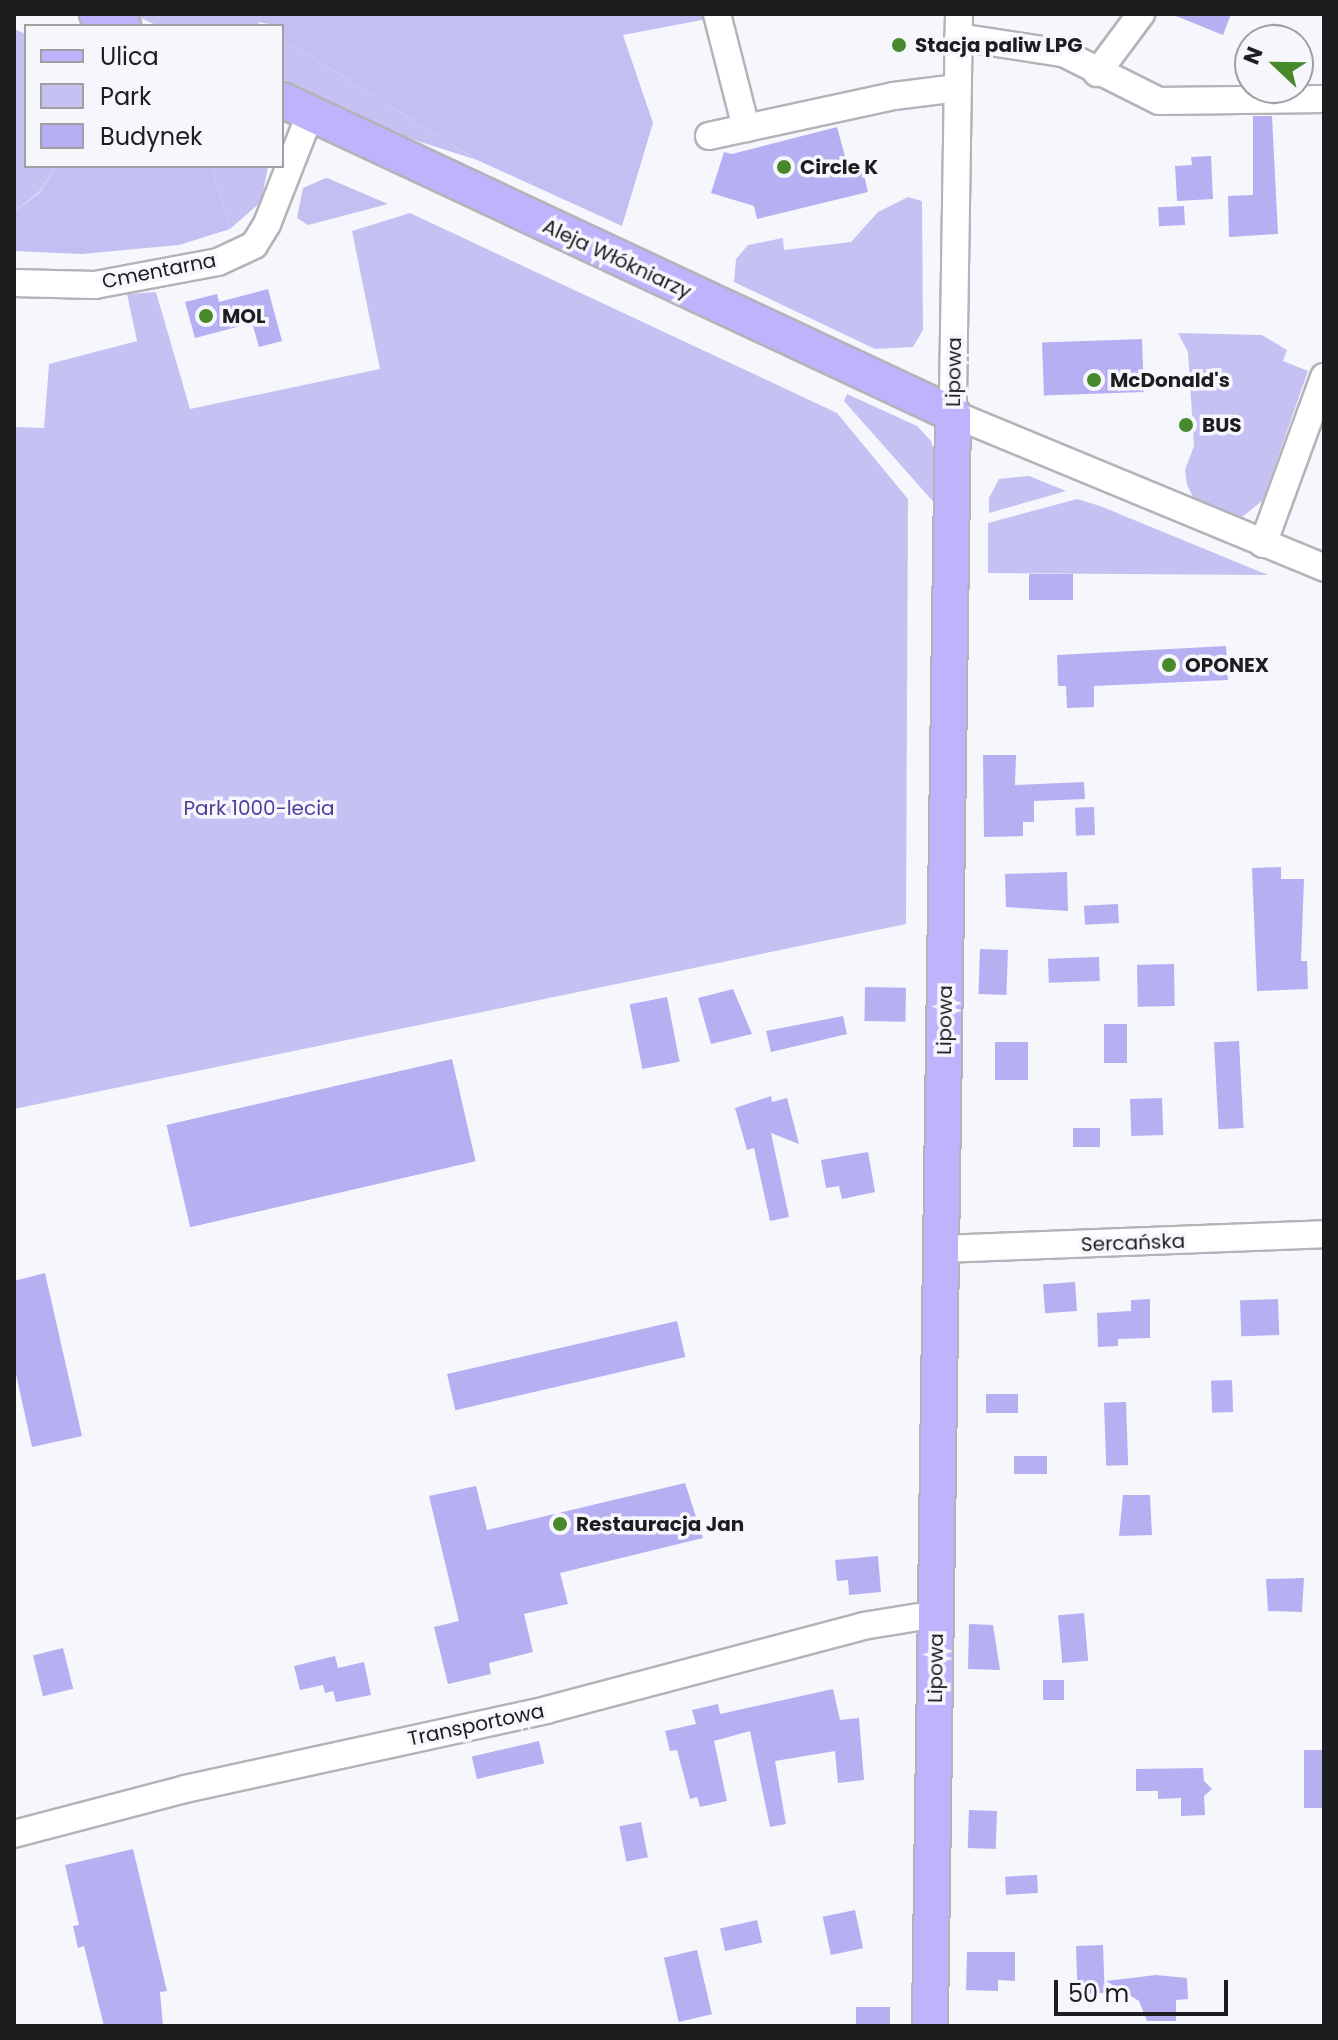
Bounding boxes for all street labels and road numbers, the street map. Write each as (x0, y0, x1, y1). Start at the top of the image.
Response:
street label: Aleja Włókniarzy (539, 214, 695, 304)
street label: Cmentarna (100, 248, 218, 294)
street label: Lipowa (941, 337, 967, 407)
street label: Lipowa (932, 985, 958, 1055)
street label: Sercańska (1080, 1229, 1186, 1257)
street label: Lipowa (923, 1633, 949, 1703)
street label: Transportowa (406, 1699, 546, 1751)

